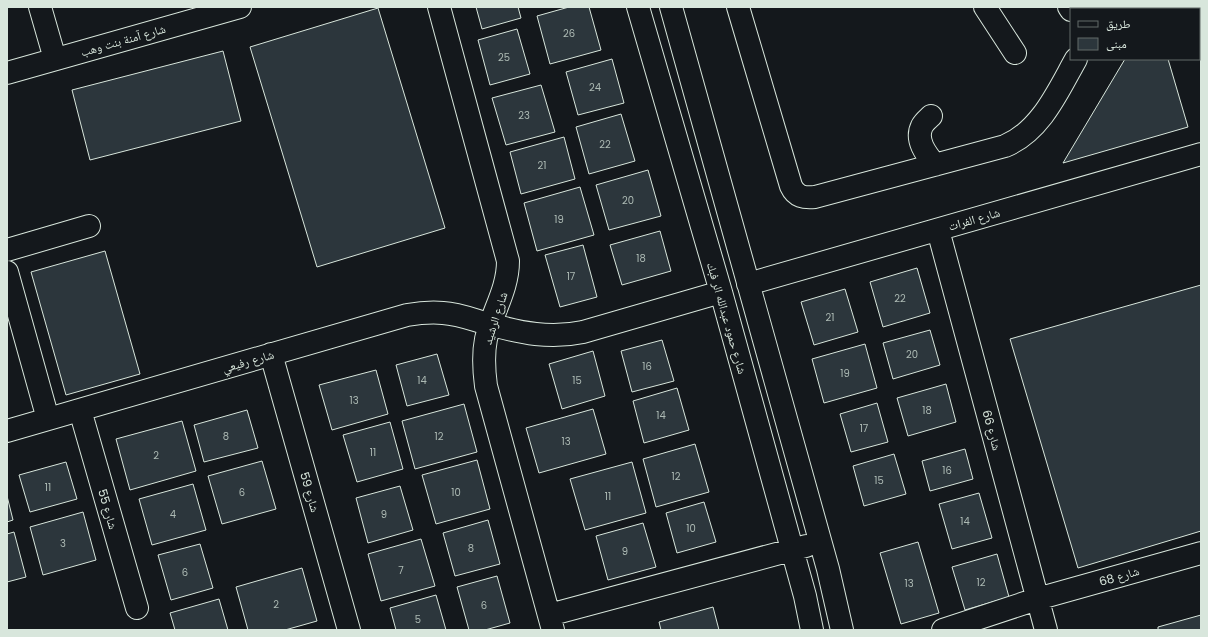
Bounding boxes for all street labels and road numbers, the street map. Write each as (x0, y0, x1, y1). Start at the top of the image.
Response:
street label: شارع آمنة بنت وهب (78, 20, 168, 60)
street label: شارع الفرات (946, 203, 1002, 234)
street label: شارع حمود عبدالله الر فبك (703, 260, 751, 376)
street label: شارع الرشيد (479, 290, 511, 346)
street label: شارع رفيعي (220, 345, 277, 378)
street label: شارع 66 (978, 408, 1006, 452)
street label: شارع 59 (296, 470, 324, 514)
street label: شارع 55 (94, 487, 122, 531)
street label: شارع 68 (1097, 562, 1141, 590)

